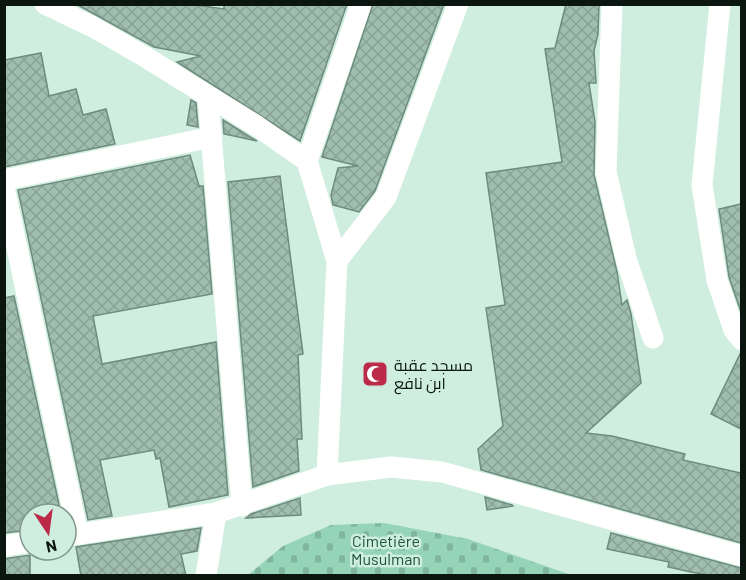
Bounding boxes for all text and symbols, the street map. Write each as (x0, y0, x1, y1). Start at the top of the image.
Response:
place label: مسجد عقبة ابن نافع (394, 355, 473, 395)
mosque icon: مسجد عقبة ابن نافع (360, 359, 390, 389)
north arrow (18, 502, 78, 562)
park label: Cimetière Musulman (351, 531, 421, 568)
text: N (44, 537, 59, 558)

